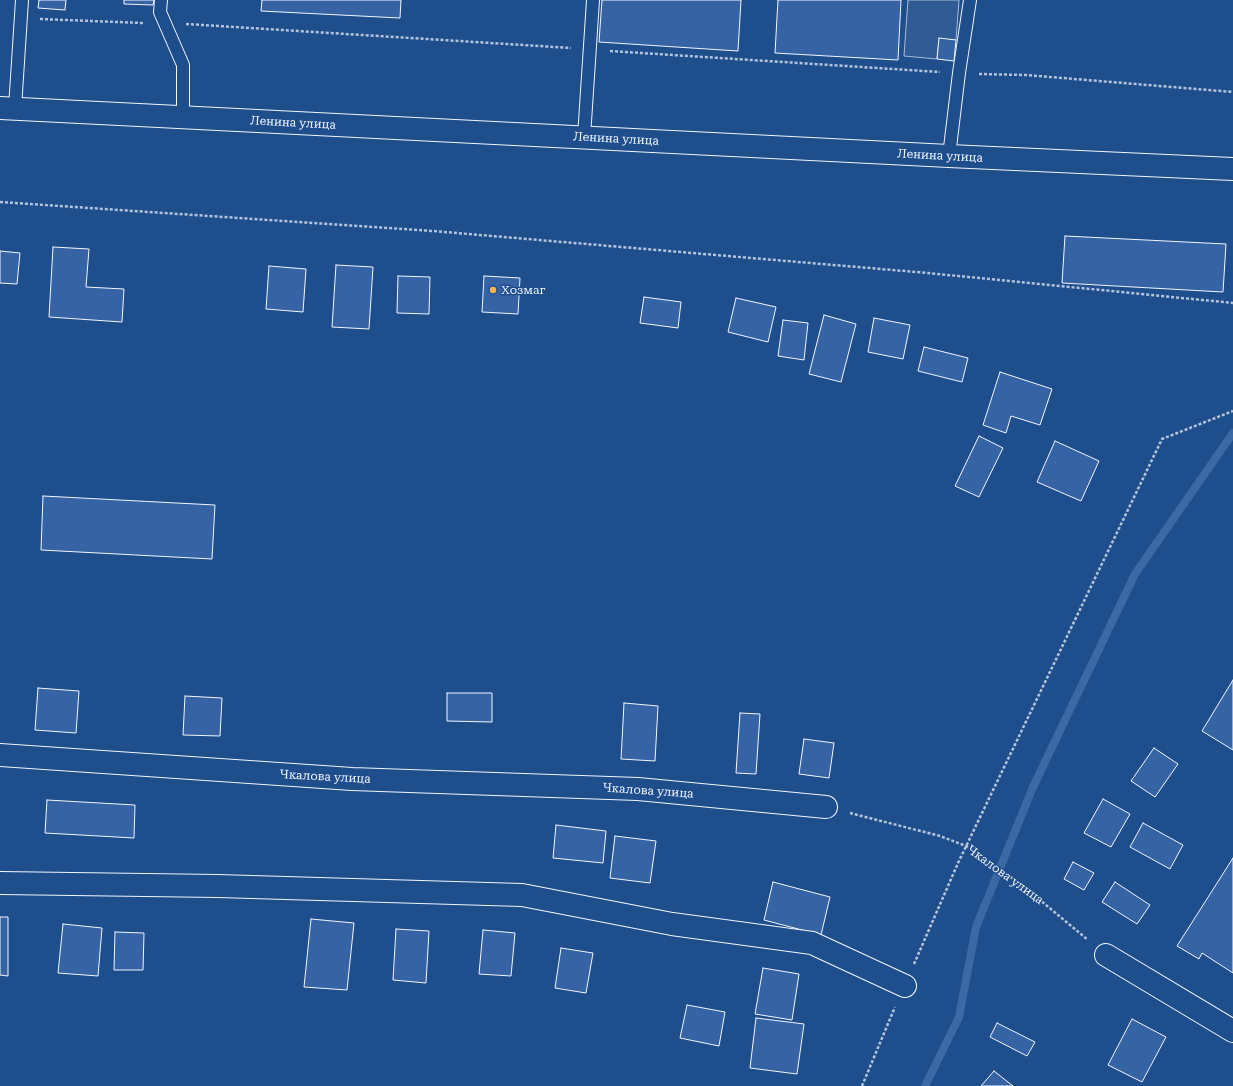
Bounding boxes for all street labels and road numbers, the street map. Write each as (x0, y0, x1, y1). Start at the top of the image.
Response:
street label: Ленина улица (250, 114, 336, 132)
street label: Ленина улица (573, 130, 659, 148)
street label: Ленина улица (897, 147, 983, 165)
street label: Чкалова улица (279, 767, 371, 787)
street label: Чкалова улица (602, 781, 694, 801)
street label: Чкалова улица (964, 842, 1046, 908)

